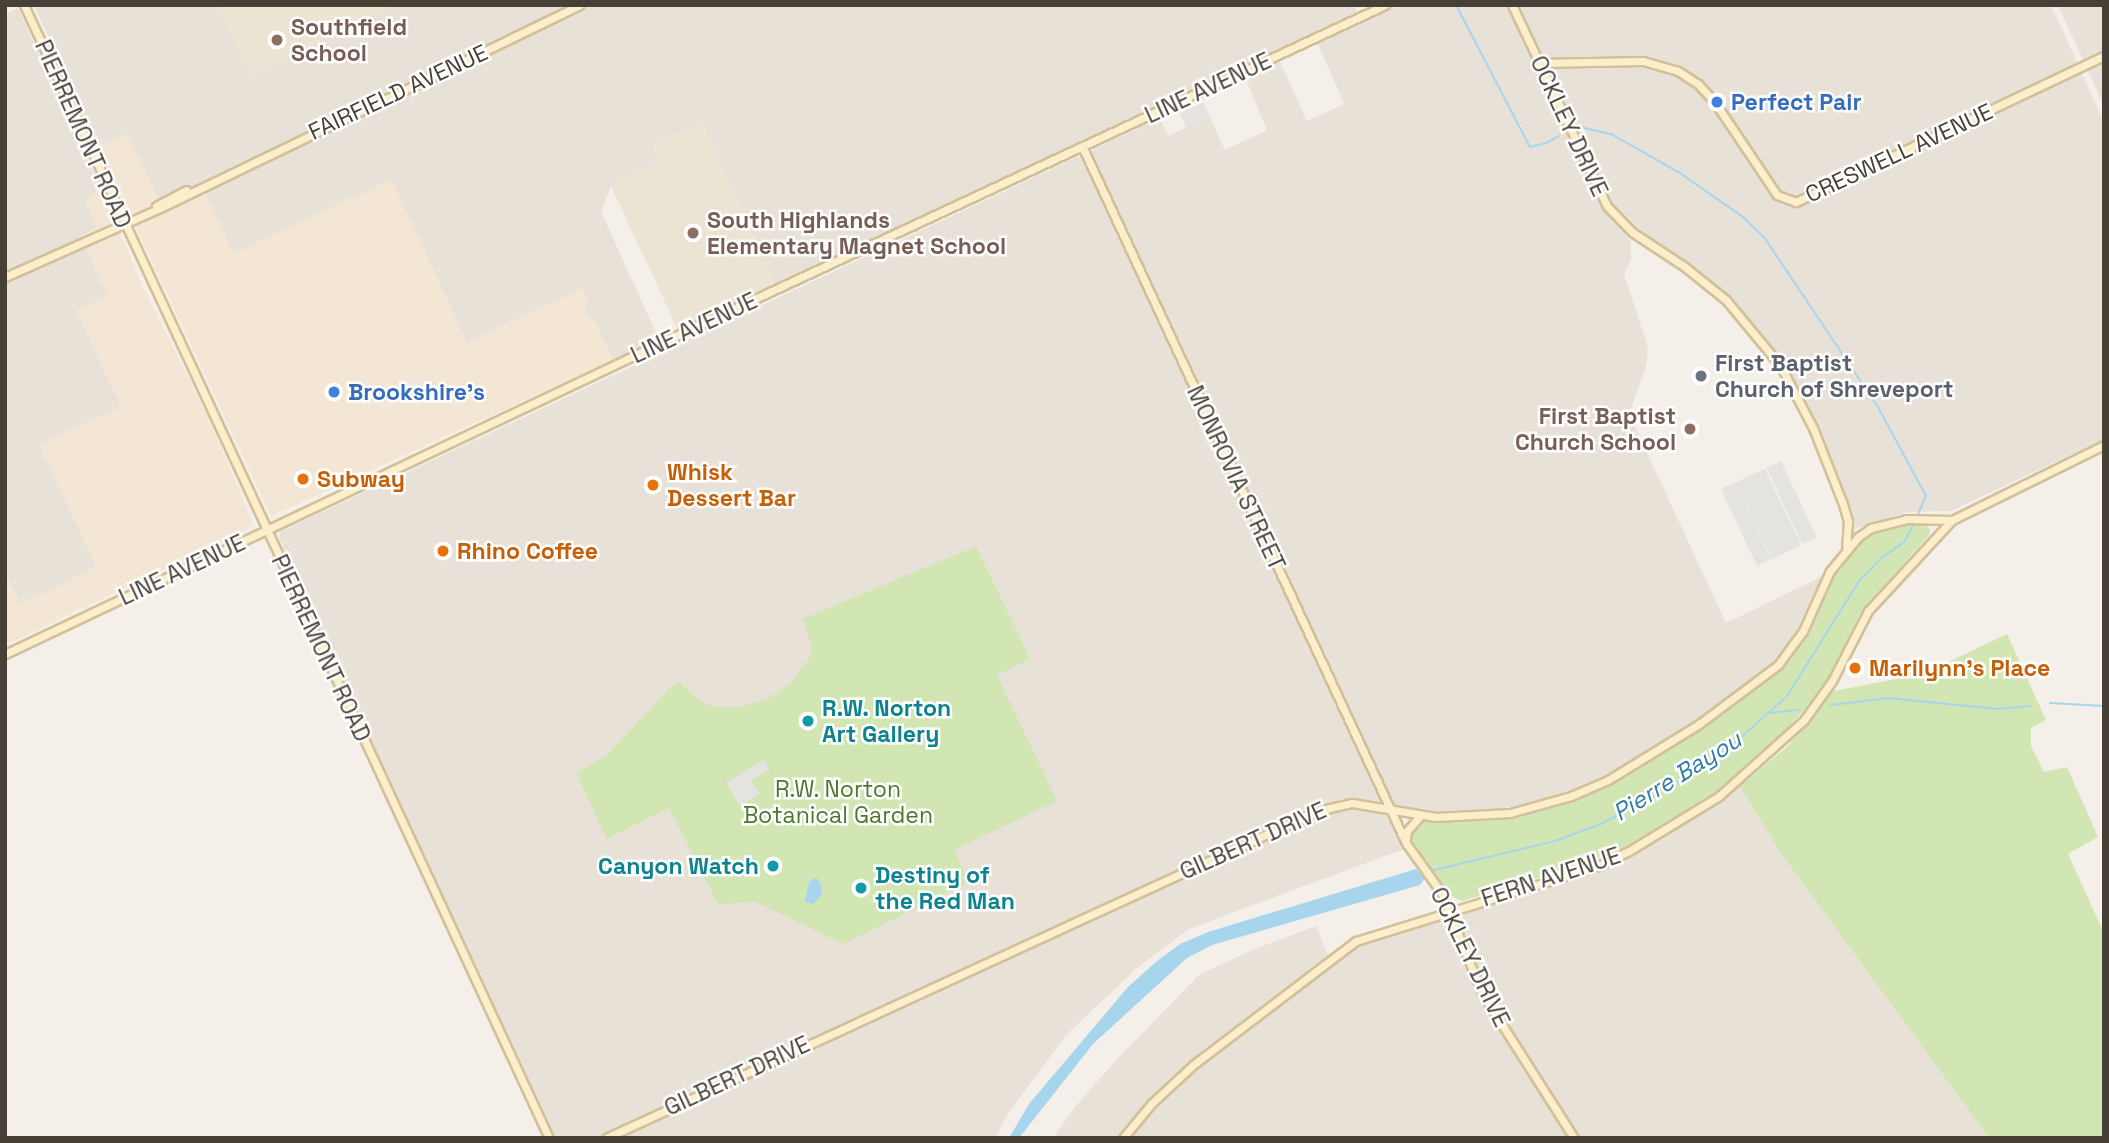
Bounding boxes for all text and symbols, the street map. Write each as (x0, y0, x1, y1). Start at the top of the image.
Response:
place label: Southfield School (291, 13, 407, 67)
marker: Southfield School (269, 32, 285, 48)
street label: PIERREMONT ROAD (29, 35, 137, 233)
street label: FAIRFIELD AVENUE (304, 38, 492, 146)
street label: LINE AVENUE (1140, 47, 1276, 129)
street label: OCKLEY DRIVE (1524, 51, 1614, 201)
place label: Perfect Pair (1731, 88, 1862, 116)
marker: Perfect Pair (1709, 94, 1725, 110)
street label: CRESWELL AVENUE (1801, 97, 1997, 209)
place label: South Highlands Elementary Magnet School (707, 206, 1006, 260)
marker: South Highlands Elementary Magnet School (685, 225, 701, 241)
street label: LINE AVENUE (626, 287, 762, 369)
place label: First Baptist Church of Shreveport (1715, 349, 1953, 403)
marker: First Baptist Church of Shreveport (1693, 368, 1709, 384)
place label: Brookshire's (348, 378, 485, 406)
street label: MONROVIA STREET (1181, 381, 1291, 575)
marker: Brookshire's (326, 384, 342, 400)
place label: First Baptist Church School (1515, 402, 1676, 456)
marker: First Baptist Church School (1682, 421, 1698, 437)
place label: Whisk Dessert Bar (667, 458, 796, 512)
place label: Subway (317, 465, 405, 493)
marker: Subway (295, 471, 311, 487)
marker: Whisk Dessert Bar (645, 477, 661, 493)
street label: LINE AVENUE (114, 529, 250, 611)
place label: Rhino Coffee (457, 537, 598, 565)
marker: Rhino Coffee (435, 543, 451, 559)
street label: PIERREMONT ROAD (265, 550, 377, 746)
place label: Marilynn's Place (1869, 654, 2050, 682)
marker: Marilynn's Place (1847, 660, 1863, 676)
place label: R.W. Norton Art Gallery (822, 694, 952, 748)
marker: R.W. Norton Art Gallery (800, 713, 816, 729)
water label: Pierre Bayou (1607, 725, 1747, 827)
park label: R.W. Norton Botanical Garden (743, 775, 933, 829)
street label: GILBERT DRIVE (1175, 796, 1331, 886)
street label: FERN AVENUE (1478, 841, 1624, 913)
place label: Canyon Watch (598, 852, 759, 880)
marker: Canyon Watch (765, 858, 781, 874)
place label: Destiny of the Red Man (875, 861, 1015, 915)
marker: Destiny of the Red Man (853, 880, 869, 896)
street label: OCKLEY DRIVE (1424, 883, 1516, 1031)
street label: GILBERT DRIVE (660, 1030, 814, 1122)

